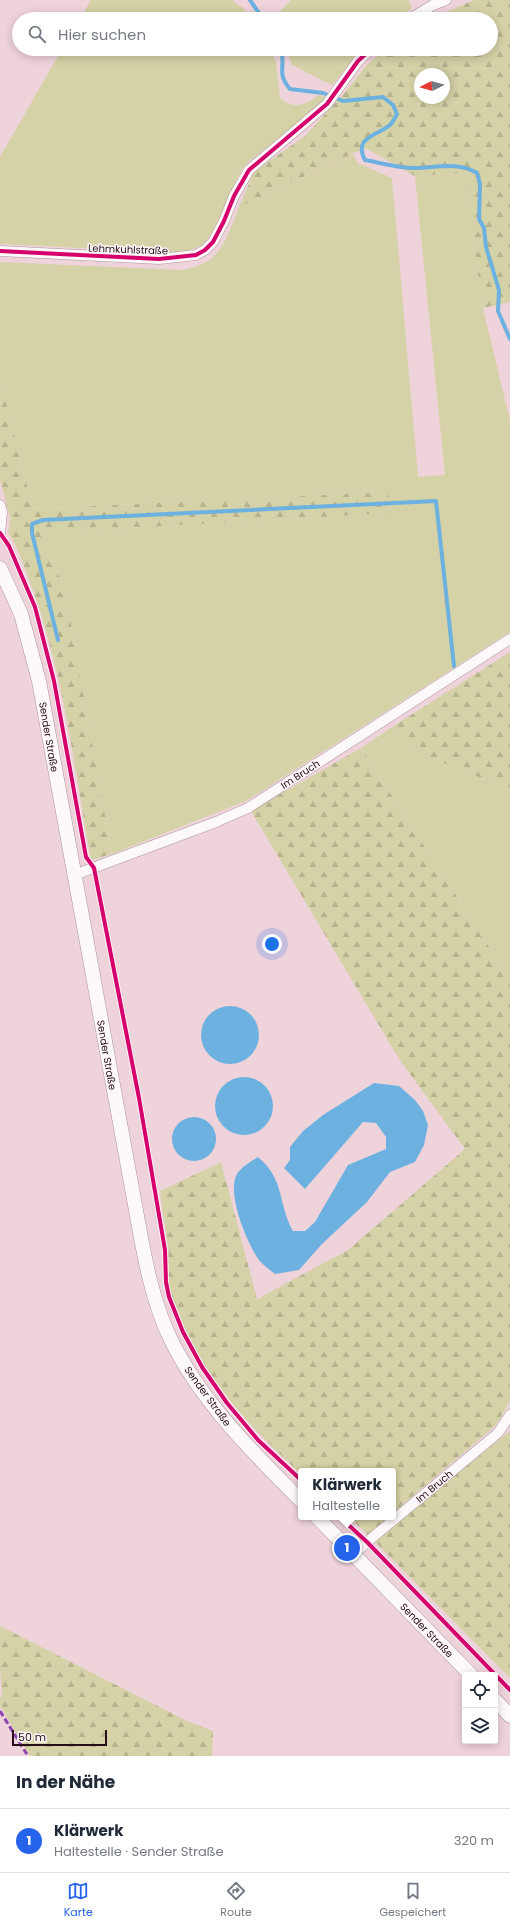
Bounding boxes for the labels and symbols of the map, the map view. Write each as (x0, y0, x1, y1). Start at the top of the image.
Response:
north arrow (414, 68, 450, 104)
street label: Lehmkuhlstraße (88, 241, 168, 258)
street label: Sender Straße (35, 701, 62, 773)
street label: Im Bruch (278, 756, 323, 793)
your location (262, 934, 282, 954)
street label: Sender Straße (93, 1019, 120, 1091)
street label: Sender Straße (181, 1363, 234, 1429)
street label: Im Bruch (413, 1466, 456, 1506)
pin: 1 (334, 1533, 360, 1563)
street label: Sender Straße (397, 1600, 457, 1661)
scale bar (12, 1728, 107, 1747)

